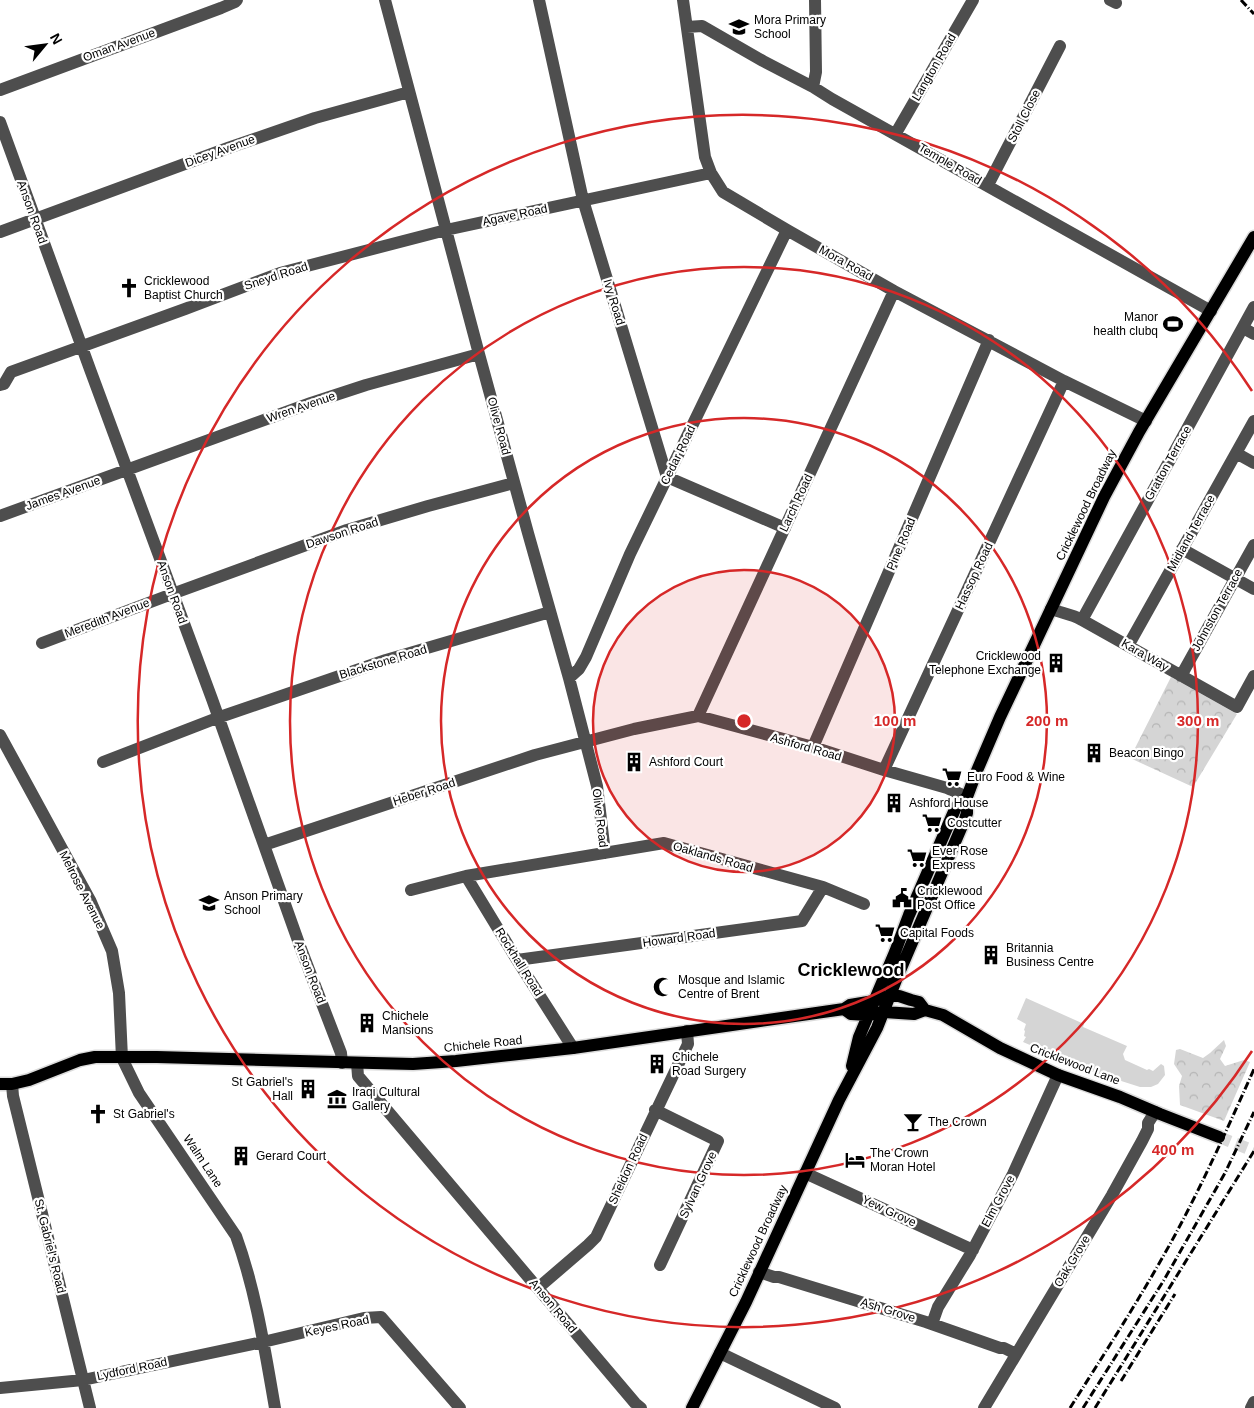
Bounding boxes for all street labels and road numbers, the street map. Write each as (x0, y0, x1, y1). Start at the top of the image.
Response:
street label: Oman Avenue (81, 25, 157, 65)
street label: Langton Road (909, 31, 959, 103)
street label: Stoll Close (1005, 87, 1043, 145)
street label: Dicey Avenue (183, 132, 257, 170)
street label: Temple Road (916, 140, 984, 188)
street label: Anson Road (14, 179, 50, 245)
street label: Agave Road (481, 201, 549, 229)
street label: Mora Road (817, 242, 875, 284)
street label: Sneyd Road (242, 259, 310, 293)
street label: Ivy Road (600, 277, 628, 327)
street label: Wren Avenue (265, 389, 337, 425)
street label: Olive Road (485, 396, 513, 456)
street label: Cedar Road (658, 423, 698, 487)
street label: Gratton Terrace (1142, 423, 1194, 503)
street label: Cricklewood Broadway (1053, 447, 1119, 563)
street label: Larch Road (777, 472, 815, 534)
street label: James Avenue (24, 473, 103, 513)
street label: Midland Terrace (1164, 492, 1218, 574)
street label: Dawson Road (304, 515, 380, 551)
street label: Pine Road (884, 515, 918, 573)
street label: Hassop Road (952, 540, 996, 612)
street label: Anson Road (154, 559, 190, 625)
street label: Johnston Terrace (1189, 566, 1246, 654)
street label: Meredith Avenue (63, 595, 152, 641)
street label: Kara Way (1119, 636, 1171, 674)
street label: Blackstone Road (338, 642, 428, 682)
street label: Ashford Road (769, 730, 843, 764)
street label: Heber Road (391, 775, 457, 809)
street label: Olive Road (589, 788, 611, 848)
street label: Oaklands Road (671, 839, 755, 875)
street label: Melrose Avenue (56, 849, 108, 932)
street label: Rockhall Road (492, 925, 546, 999)
street label: Howard Road (642, 926, 716, 950)
street label: Anson Road (292, 939, 328, 1005)
street label: Chichele Road (443, 1033, 523, 1055)
street label: Cricklewood Lane (1028, 1040, 1122, 1088)
street label: Walm Lane (180, 1132, 226, 1190)
street label: Sheldon Road (606, 1132, 650, 1206)
street label: Sylvan Grove (676, 1149, 720, 1221)
street label: Elm Grove (979, 1172, 1018, 1229)
street label: Cricklewood Broadway (726, 1183, 790, 1299)
street label: Yew Grove (860, 1192, 919, 1230)
street label: St. Gabriel's Road (31, 1197, 69, 1295)
street label: Oak Grove (1051, 1232, 1093, 1289)
street label: Anson Road (526, 1276, 580, 1336)
street label: Ash Grove (859, 1295, 917, 1325)
street label: Keyes Road (304, 1312, 370, 1340)
street label: Lydford Road (96, 1355, 168, 1383)

